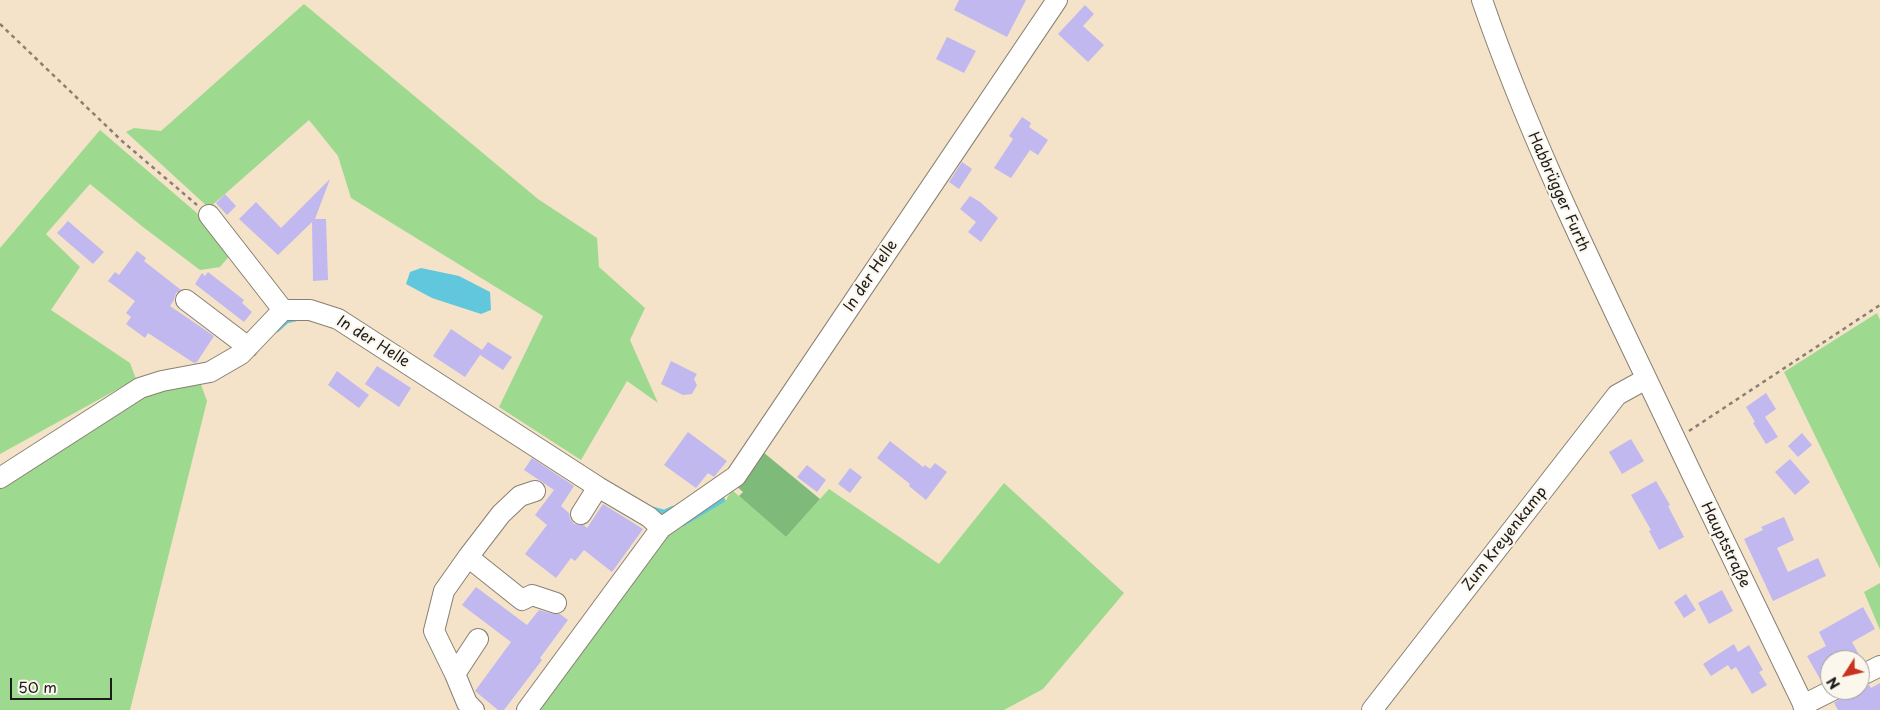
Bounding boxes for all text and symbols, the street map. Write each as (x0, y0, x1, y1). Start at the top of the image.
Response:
street label: Habbrügger Furth (1524, 129, 1592, 255)
street label: In der Helle (840, 237, 902, 315)
street label: In der Helle (333, 313, 413, 371)
street label: Zum Kreyenkamp (1459, 483, 1551, 595)
street label: Hauptstraße (1697, 499, 1753, 591)
north arrow (1820, 650, 1870, 700)
scale bar (12, 668, 115, 700)
text: N (1821, 673, 1845, 694)
text: 50 m (18, 675, 57, 698)

